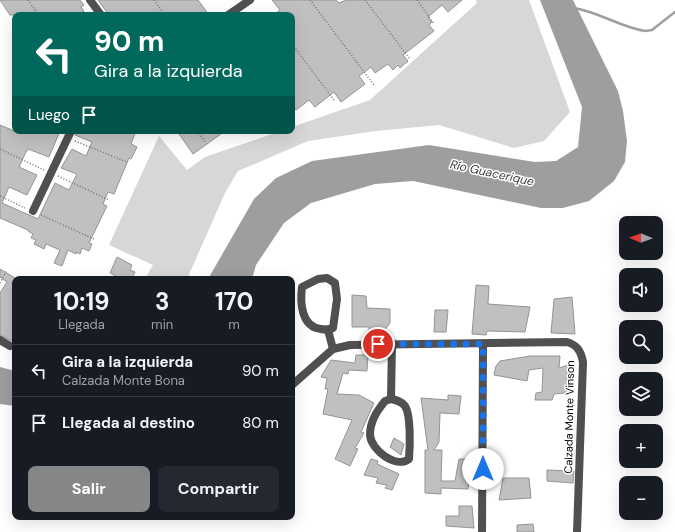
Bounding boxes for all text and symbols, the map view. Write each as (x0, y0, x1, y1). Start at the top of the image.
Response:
text: 90 m (94, 23, 164, 60)
icon: left (28, 28, 80, 80)
text: Gira a la izquierda (94, 59, 242, 83)
icon: arrive (78, 104, 100, 126)
text: Luego (28, 105, 70, 125)
water label: Río Guacerique (449, 156, 536, 190)
north arrow (619, 216, 663, 260)
map controls (619, 216, 663, 520)
button: sound (619, 268, 663, 312)
text: 10:19 (54, 286, 109, 317)
text: 3 (155, 286, 169, 317)
text: 170 (215, 286, 253, 317)
text: Llegada (58, 316, 105, 333)
text: min (151, 316, 173, 333)
text: m (228, 316, 240, 333)
button: search (619, 320, 663, 364)
pin (361, 327, 395, 361)
icon: arrive (367, 333, 389, 355)
text: Gira a la izquierda (62, 352, 193, 372)
icon: left (28, 360, 50, 382)
street label: Calzada Monte Vinson (561, 360, 577, 474)
text: 90 m (242, 361, 279, 381)
text: Calzada Monte Bona (62, 372, 185, 389)
button: layers (619, 372, 663, 416)
icon: arrive (28, 412, 50, 434)
text: Llegada al destino (62, 413, 195, 433)
text: 80 m (242, 413, 279, 433)
button: + (619, 424, 663, 468)
position arrow (462, 448, 504, 490)
button: Salir (28, 466, 150, 512)
button: Compartir (158, 466, 279, 512)
button: − (619, 476, 663, 520)

